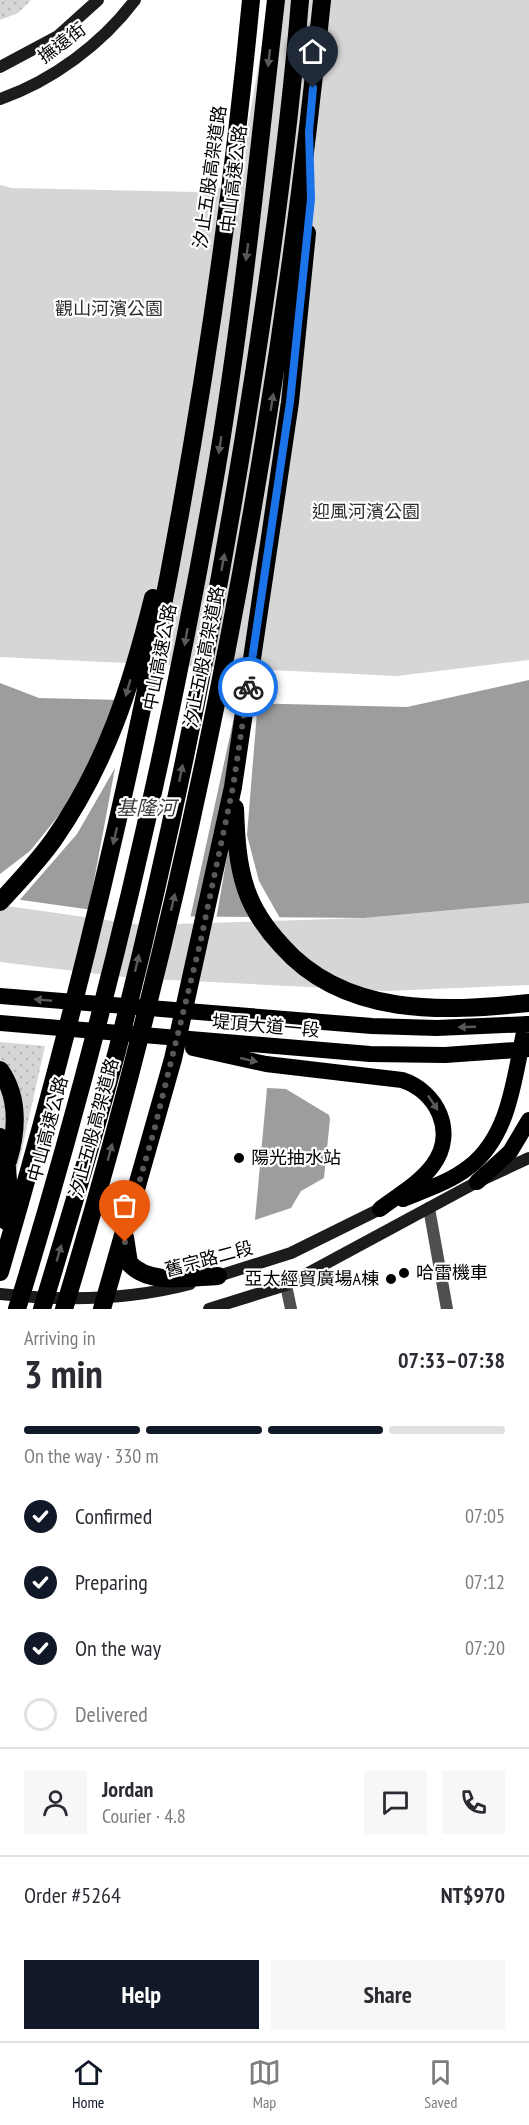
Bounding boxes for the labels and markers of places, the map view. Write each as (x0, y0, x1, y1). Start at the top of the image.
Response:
pin (287, 26, 338, 88)
place label: 陽光抽水站 (251, 1146, 341, 1169)
marker: 陽光抽水站 (232, 1151, 246, 1165)
pin (99, 1180, 150, 1242)
place label: 哈雷機車 (416, 1261, 488, 1284)
marker: 哈雷機車 (397, 1266, 411, 1280)
place label: 亞太經貿廣場A棟 (244, 1267, 379, 1290)
marker: 亞太經貿廣場A棟 (384, 1272, 398, 1286)

